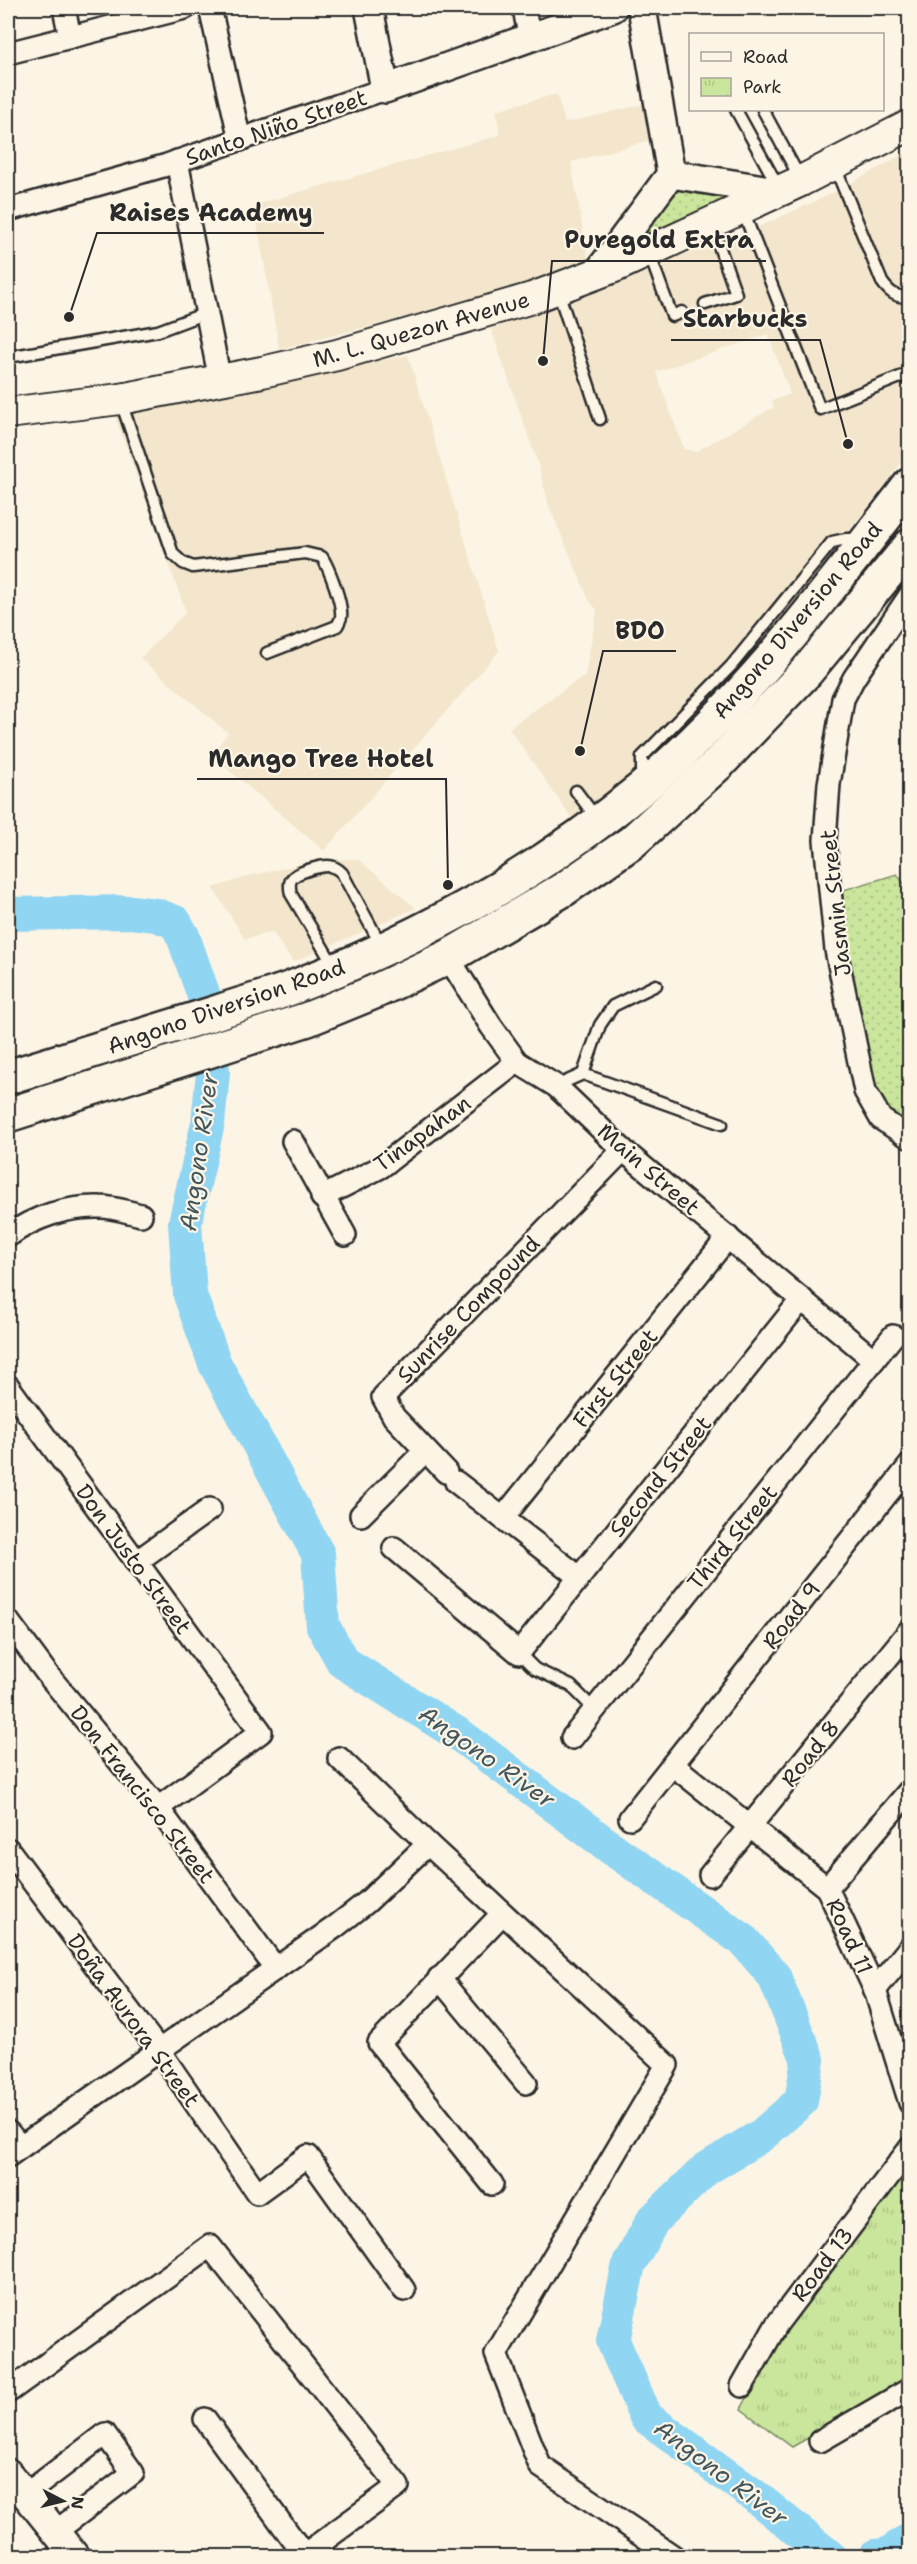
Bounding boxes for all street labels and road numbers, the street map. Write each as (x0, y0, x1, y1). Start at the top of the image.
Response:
street label: Santo Niño Street (182, 83, 371, 172)
street label: M. L. Quezon Avenue (309, 285, 533, 374)
street label: Angono Diversion Road (706, 515, 889, 725)
street label: Jasmin Street (813, 828, 858, 978)
street label: Angono Diversion Road (104, 952, 349, 1061)
street label: Tinapahan (368, 1089, 476, 1178)
street label: Main Street (592, 1117, 706, 1222)
street label: Sunrise Compound (390, 1229, 546, 1389)
street label: First Street (566, 1323, 664, 1434)
street label: Second Street (603, 1410, 718, 1543)
street label: Don Justo Street (69, 1478, 198, 1640)
street label: Third Street (681, 1479, 784, 1596)
street label: Road 9 (756, 1576, 827, 1655)
street label: Don Francisco Street (64, 1699, 221, 1889)
street label: Road 8 (775, 1714, 846, 1793)
street label: Road 11 (819, 1894, 880, 1979)
street label: Doña Aurora Street (61, 1928, 206, 2113)
street label: Road 13 (785, 2221, 860, 2307)

